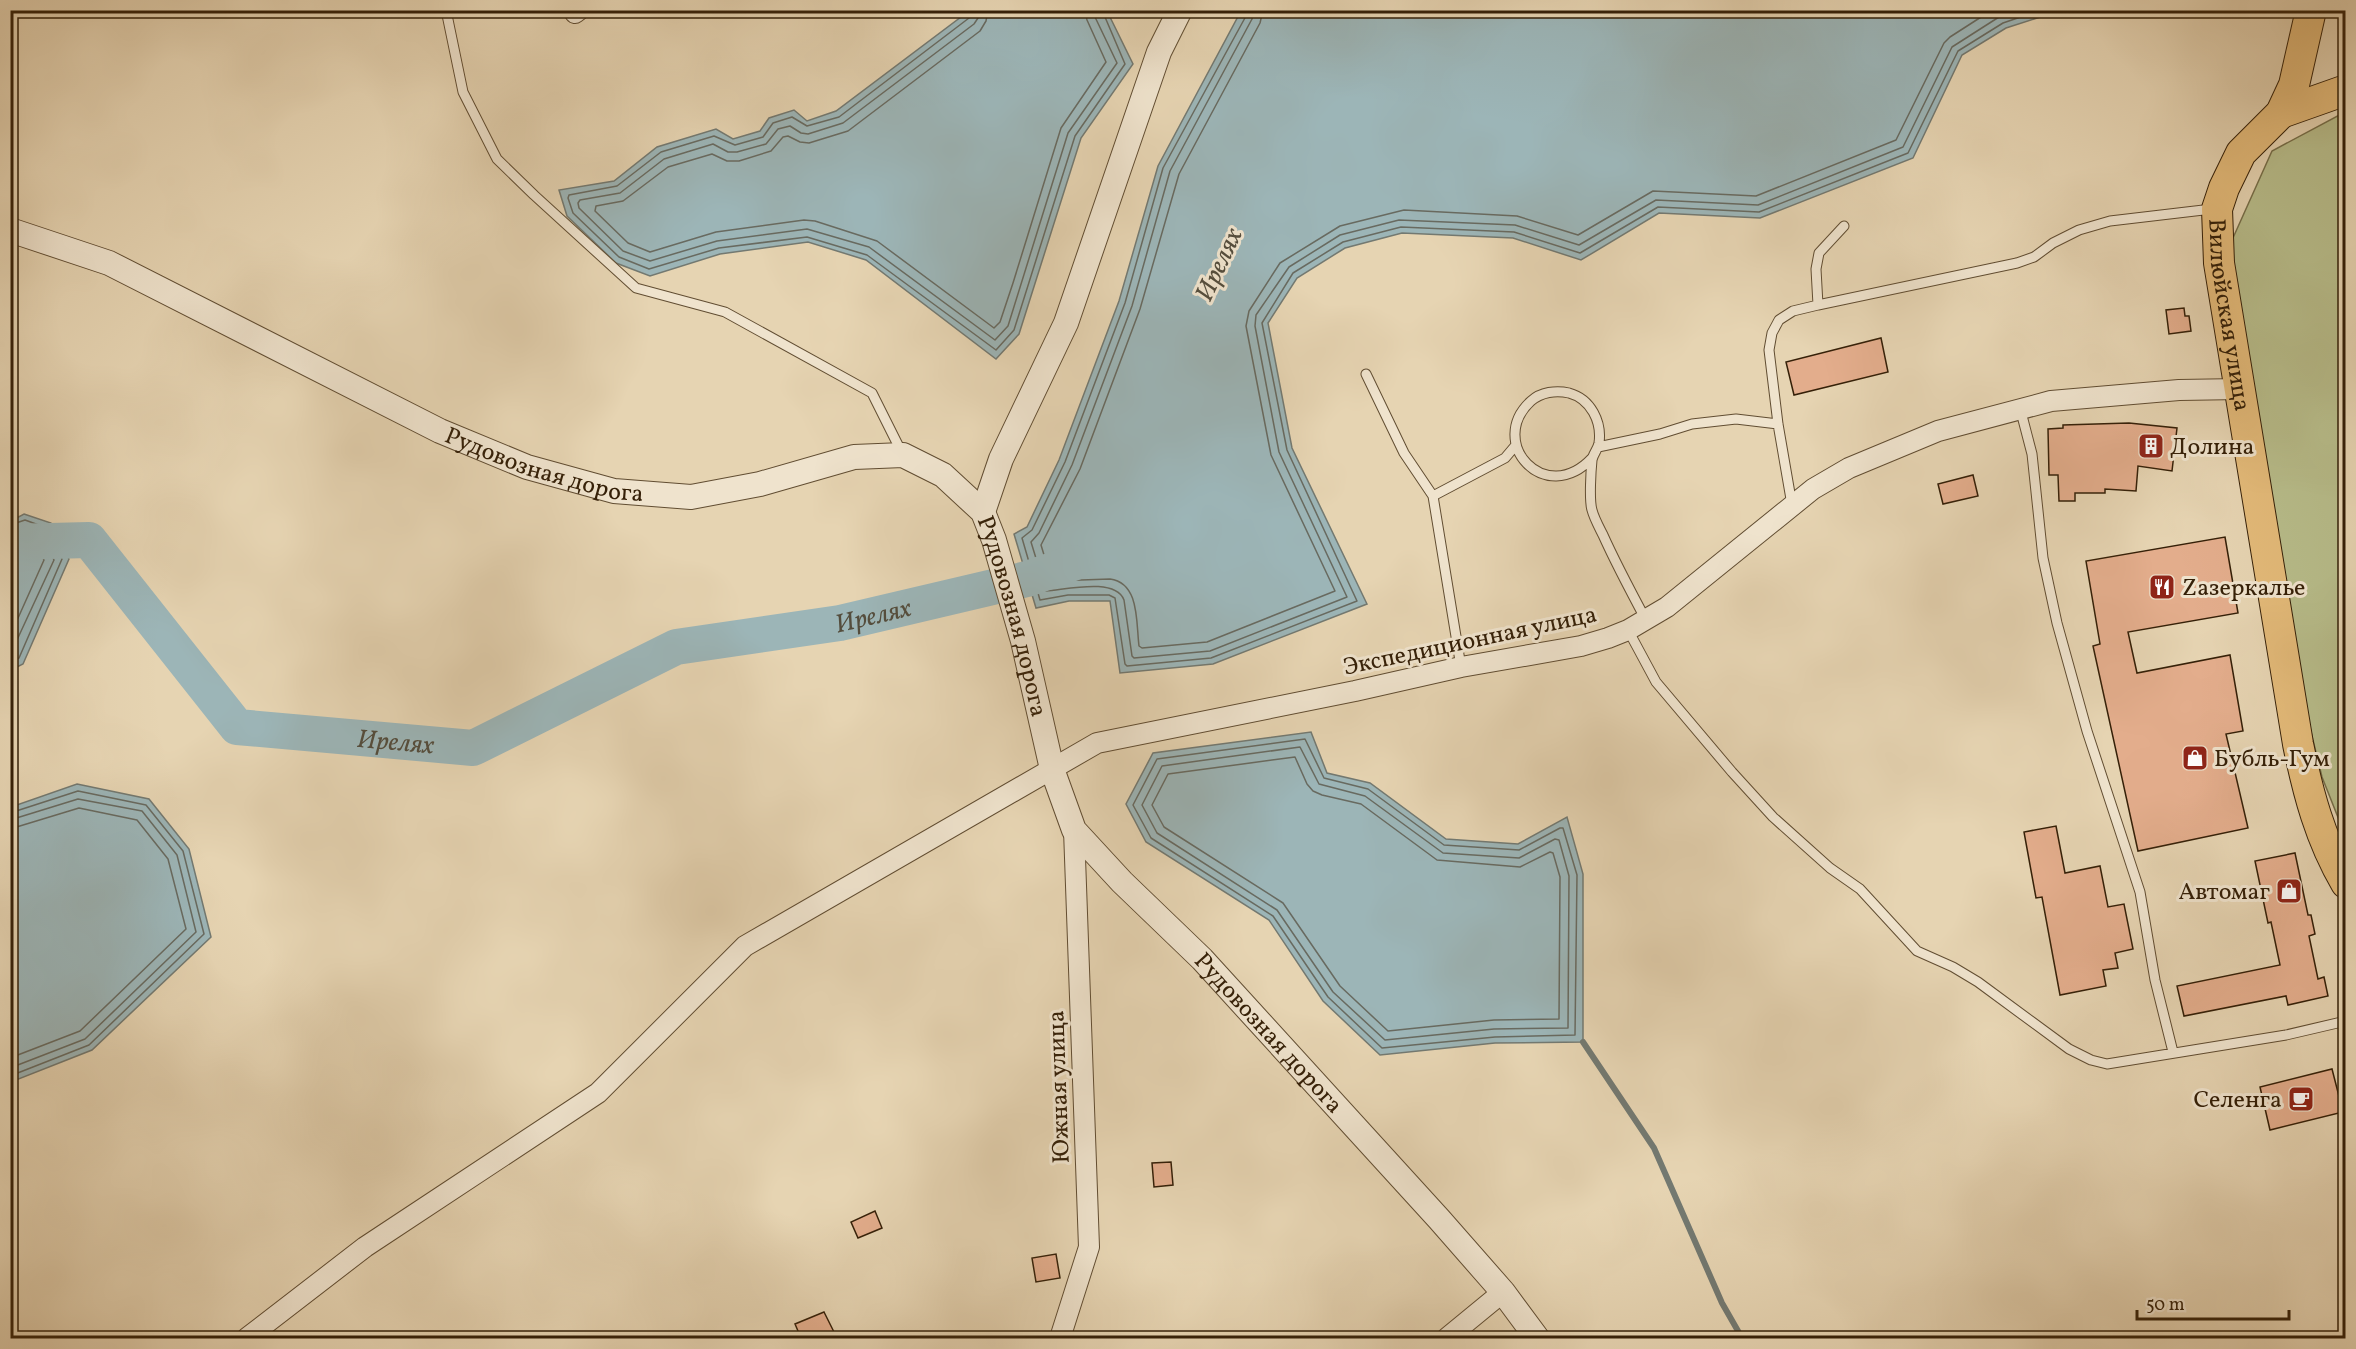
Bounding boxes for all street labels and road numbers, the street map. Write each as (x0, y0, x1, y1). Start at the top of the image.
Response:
street label: Вилюйская улица (2198, 218, 2258, 414)
street label: Рудовозная дорога (439, 420, 645, 512)
street label: Рудовозная дорога (967, 511, 1055, 720)
street label: Экспедиционная улица (1341, 598, 1600, 685)
street label: Рудовозная дорога (1185, 946, 1350, 1122)
street label: Южная улица (1040, 1010, 1080, 1164)

